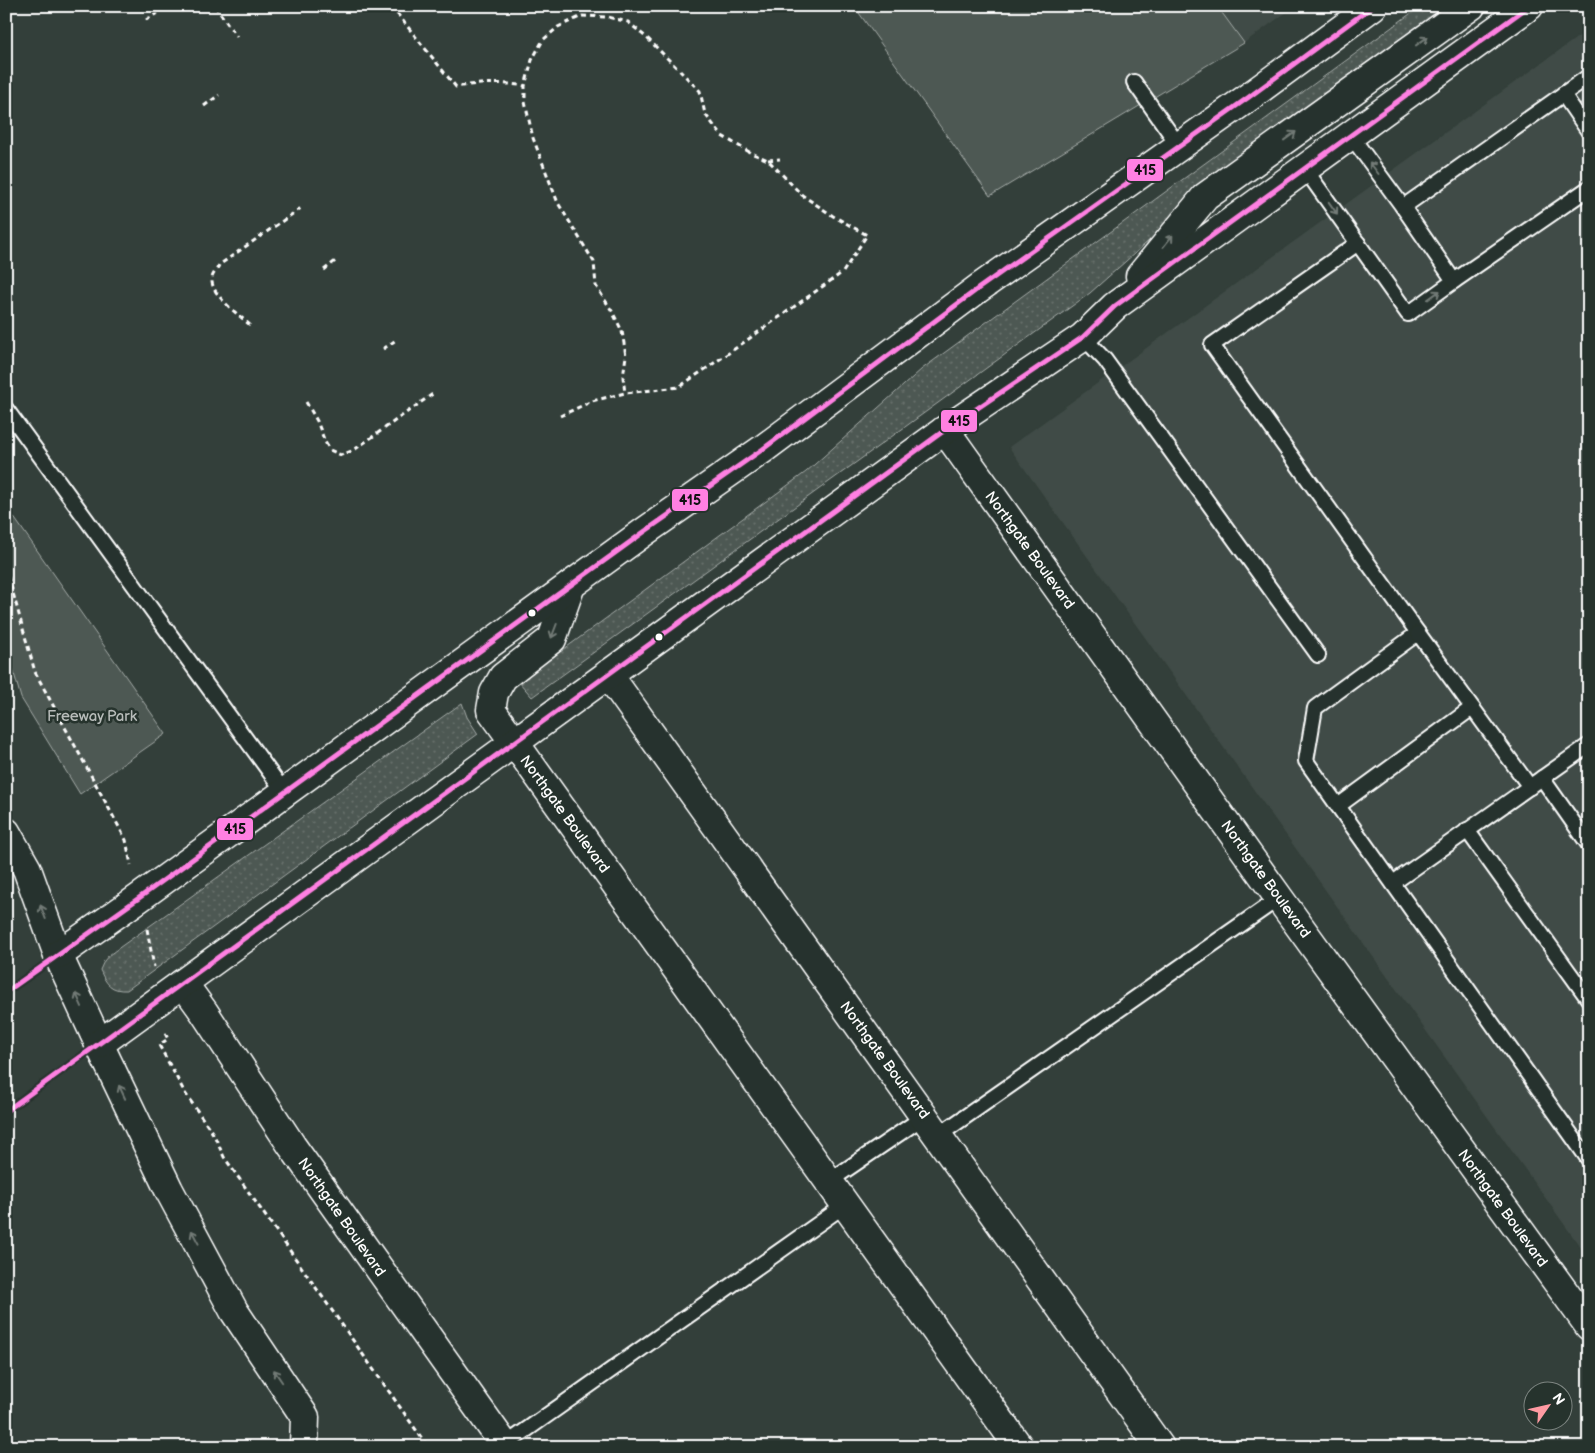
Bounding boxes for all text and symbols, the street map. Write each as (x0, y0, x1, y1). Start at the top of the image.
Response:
one-way arrow (1415, 36, 1429, 46)
one-way arrow (1283, 131, 1297, 141)
line badge: 415 (1126, 158, 1164, 182)
one-way arrow (1369, 161, 1379, 175)
text: 415 (1134, 162, 1156, 179)
one-way arrow (1328, 201, 1338, 215)
one-way arrow (1163, 235, 1174, 248)
one-way arrow (1427, 290, 1441, 300)
line badge: 415 (940, 409, 978, 433)
text: 415 (948, 413, 970, 430)
line badge: 415 (671, 488, 709, 512)
street label: Northgate Boulevard (981, 488, 1079, 613)
text: 415 (679, 492, 701, 509)
unlabelled marker (527, 608, 537, 618)
one-way arrow (549, 623, 558, 638)
unlabelled marker (654, 632, 664, 642)
park label: Freeway Park (47, 707, 138, 726)
street label: Northgate Boulevard (516, 752, 614, 877)
line badge: 415 (216, 817, 254, 841)
street label: Northgate Boulevard (1217, 817, 1315, 942)
text: 415 (224, 821, 246, 838)
one-way arrow (38, 905, 47, 920)
one-way arrow (74, 993, 83, 1008)
street label: Northgate Boulevard (836, 998, 934, 1123)
one-way arrow (116, 1085, 126, 1100)
street label: Northgate Boulevard (1454, 1146, 1552, 1271)
street label: Northgate Boulevard (293, 1154, 390, 1280)
one-way arrow (189, 1230, 199, 1245)
one-way arrow (273, 1370, 283, 1384)
north arrow (1522, 1380, 1572, 1430)
text: N (1548, 1390, 1568, 1408)

